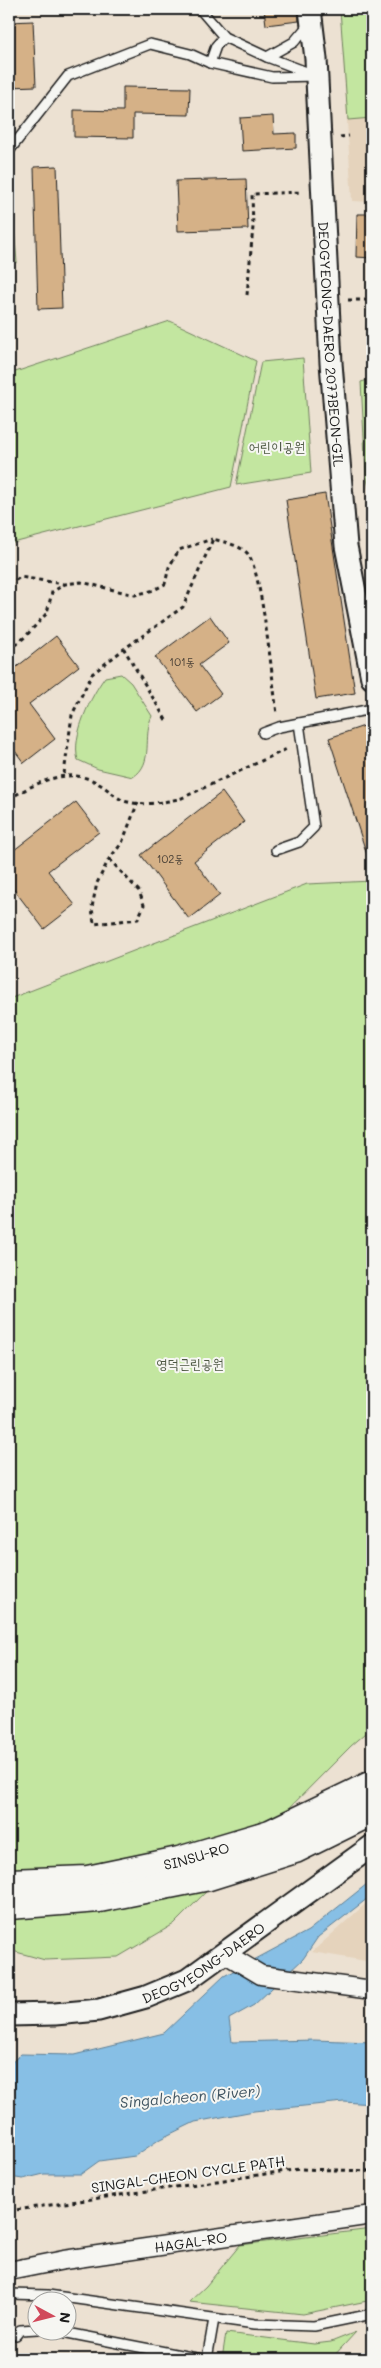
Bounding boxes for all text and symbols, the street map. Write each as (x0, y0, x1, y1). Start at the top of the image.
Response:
street label: DEOGYEONG-DAERO 2077BEON-GIL (315, 221, 349, 468)
park label: 어린이공원 (249, 437, 305, 456)
house number: 101동 (169, 654, 195, 669)
house number: 102동 (157, 851, 183, 866)
park label: 영덕근린공원 (156, 1354, 224, 1373)
street label: SINSU-RO (162, 1837, 231, 1874)
street label: DEOGYEONG-DAERO (139, 1918, 268, 2007)
water label: Singalcheon (River) (119, 2080, 261, 2112)
street label: SINGAL-CHEON CYCLE PATH (90, 2151, 286, 2197)
street label: HAGAL-RO (153, 2227, 228, 2256)
north arrow (28, 2290, 78, 2340)
text: N (55, 2311, 75, 2324)

